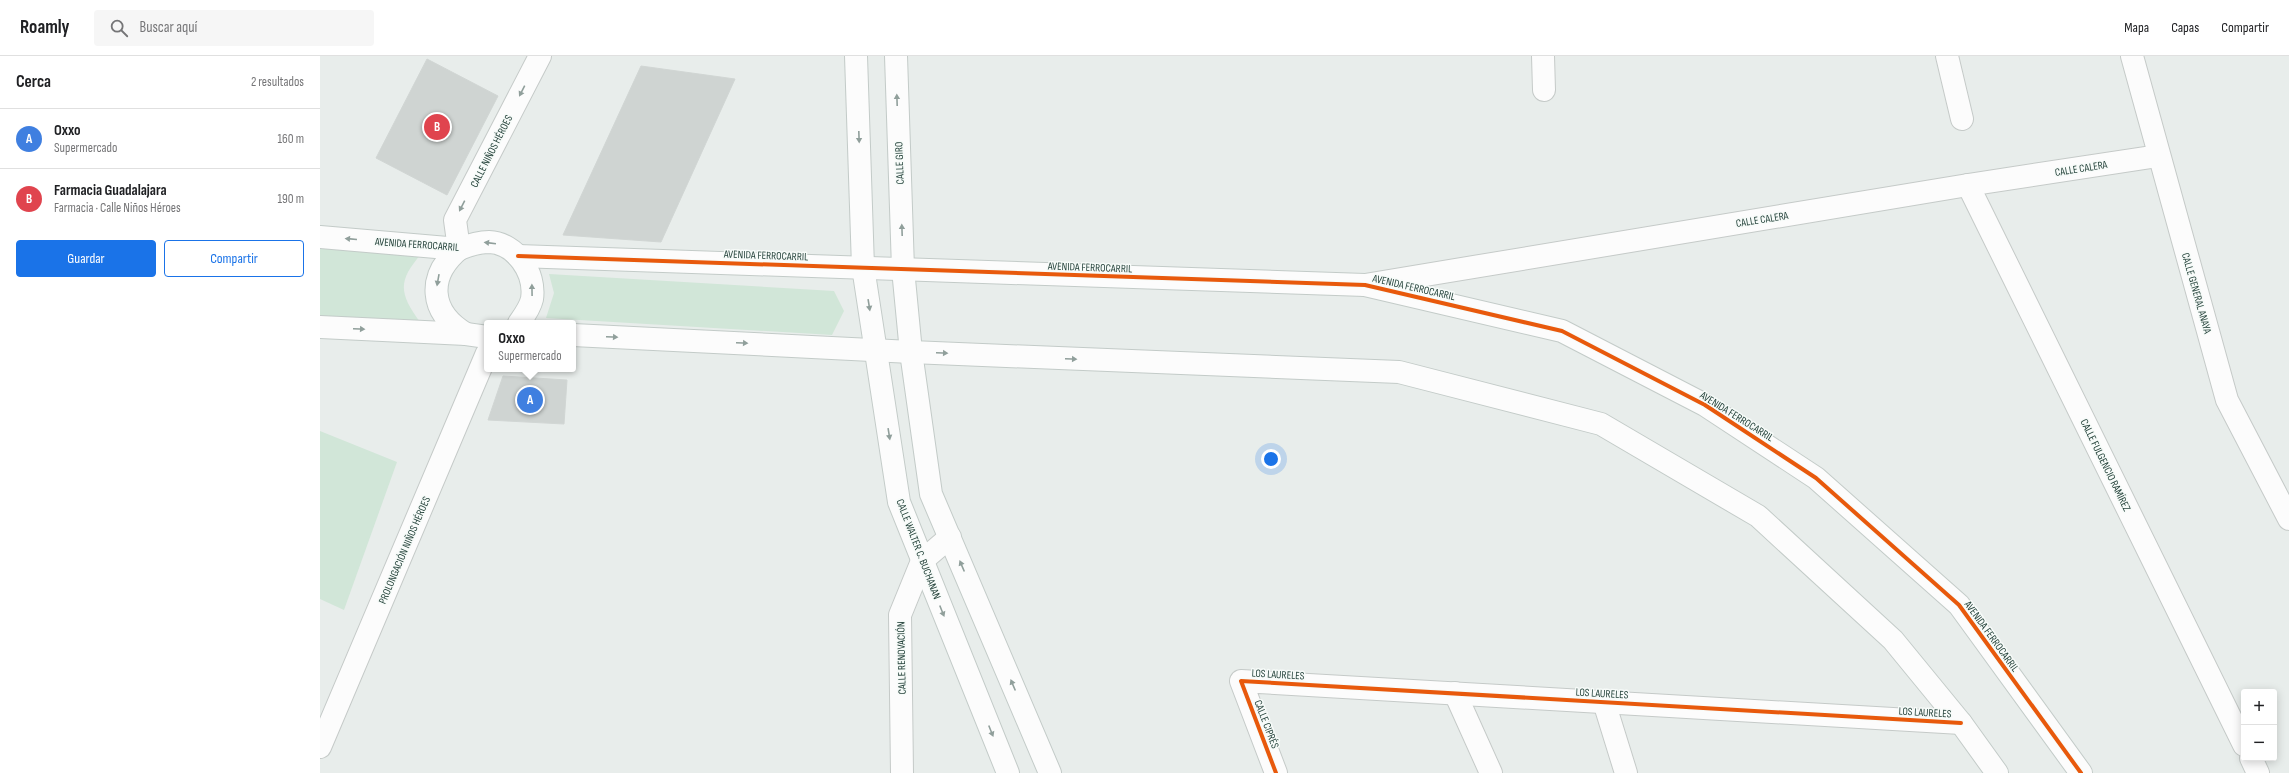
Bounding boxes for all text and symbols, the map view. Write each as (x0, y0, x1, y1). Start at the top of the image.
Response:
search box (94, 10, 374, 46)
text: Roamly (20, 16, 70, 39)
icon: search (108, 17, 130, 39)
text: Buscar aquí (140, 18, 197, 37)
text: Mapa (2124, 19, 2149, 36)
text: Capas (2171, 19, 2199, 36)
text: Compartir (2221, 19, 2269, 36)
text: Cerca (16, 72, 51, 92)
text: 2 resultados (251, 74, 304, 90)
one-way arrow (519, 85, 525, 96)
one-way arrow (894, 94, 901, 106)
pin: B (424, 112, 450, 142)
street label: CALLE NIÑOS HÉROES (467, 112, 515, 190)
text: Oxxo (54, 121, 81, 140)
text: A (26, 131, 32, 147)
text: 160 m (278, 131, 304, 147)
one-way arrow (856, 131, 862, 144)
text: Supermercado (54, 140, 117, 156)
street label: CALLE GIRO (892, 141, 907, 185)
street label: CALLE CALERA (2054, 158, 2108, 179)
text: Farmacia Guadalajara (54, 181, 167, 200)
text: B (26, 191, 32, 207)
text: 190 m (277, 191, 304, 207)
text: Farmacia · Calle Niños Héroes (54, 200, 181, 216)
one-way arrow (459, 200, 466, 212)
street label: CALLE CALERA (1735, 209, 1789, 230)
one-way arrow (898, 224, 905, 236)
street label: AVENIDA FERROCARRIL (373, 235, 459, 254)
one-way arrow (345, 236, 357, 243)
button: Guardar (16, 240, 156, 277)
button: Compartir (164, 240, 304, 277)
one-way arrow (484, 240, 496, 246)
street label: AVENIDA FERROCARRIL (723, 247, 808, 263)
street label: CALLE GENERAL ANAYA (2179, 251, 2214, 335)
street label: AVENIDA FERROCARRIL (1047, 259, 1132, 275)
street label: AVENIDA FERROCARRIL (1370, 271, 1456, 303)
one-way arrow (435, 274, 441, 286)
one-way arrow (529, 283, 535, 296)
one-way arrow (866, 299, 872, 311)
popup (484, 320, 576, 372)
one-way arrow (353, 326, 366, 332)
text: Oxxo (498, 329, 525, 348)
one-way arrow (606, 334, 618, 341)
one-way arrow (736, 340, 748, 347)
text: Supermercado (498, 348, 562, 364)
one-way arrow (936, 350, 948, 357)
one-way arrow (1065, 355, 1077, 362)
pin: A (517, 385, 543, 415)
street label: AVENIDA FERROCARRIL (1697, 388, 1776, 444)
street label: CALLE FULGENCIO RAMÍREZ (2078, 417, 2134, 514)
one-way arrow (886, 428, 892, 440)
your location (1261, 449, 1281, 469)
street label: PROLONGACIÓN NIÑOS HÉROES (375, 494, 433, 606)
street label: CALLE WALTER C. BUCHANAN (893, 497, 944, 601)
one-way arrow (959, 559, 965, 571)
street label: AVENIDA FERROCARRIL (1961, 598, 2022, 674)
one-way arrow (939, 605, 945, 616)
street label: CALLE RENOVACIÓN (894, 621, 909, 695)
street label: LOS LAURELES (1251, 667, 1305, 682)
one-way arrow (1010, 680, 1016, 691)
street label: LOS LAURELES (1575, 686, 1629, 701)
map controls (2241, 689, 2277, 761)
button: + (2241, 689, 2277, 725)
street label: CALLE CIPRÉS (1251, 698, 1282, 751)
street label: LOS LAURELES (1898, 705, 1952, 720)
button: − (2241, 725, 2277, 761)
one-way arrow (989, 726, 995, 738)

